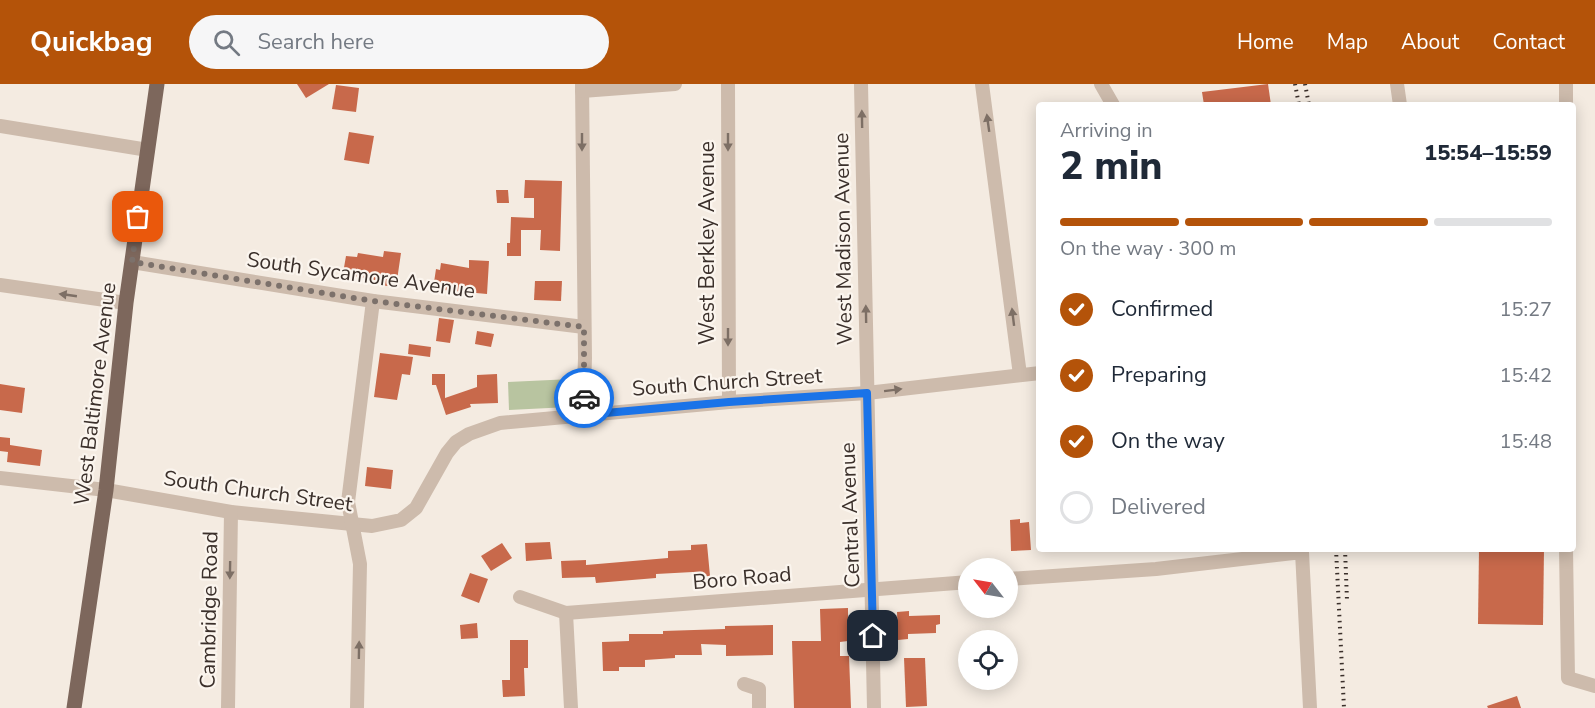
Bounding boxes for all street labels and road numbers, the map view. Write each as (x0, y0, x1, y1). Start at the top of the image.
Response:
street label: West Madison Avenue (827, 132, 859, 346)
street label: West Berkley Avenue (693, 141, 721, 345)
street label: South Sycamore Avenue (245, 245, 477, 305)
street label: West Baltimore Avenue (67, 281, 123, 507)
street label: South Church Street (631, 361, 824, 403)
street label: Central Avenue (833, 442, 867, 588)
street label: South Church Street (162, 464, 355, 518)
street label: Cambridge Road (194, 531, 224, 689)
street label: Boro Road (691, 560, 793, 596)

